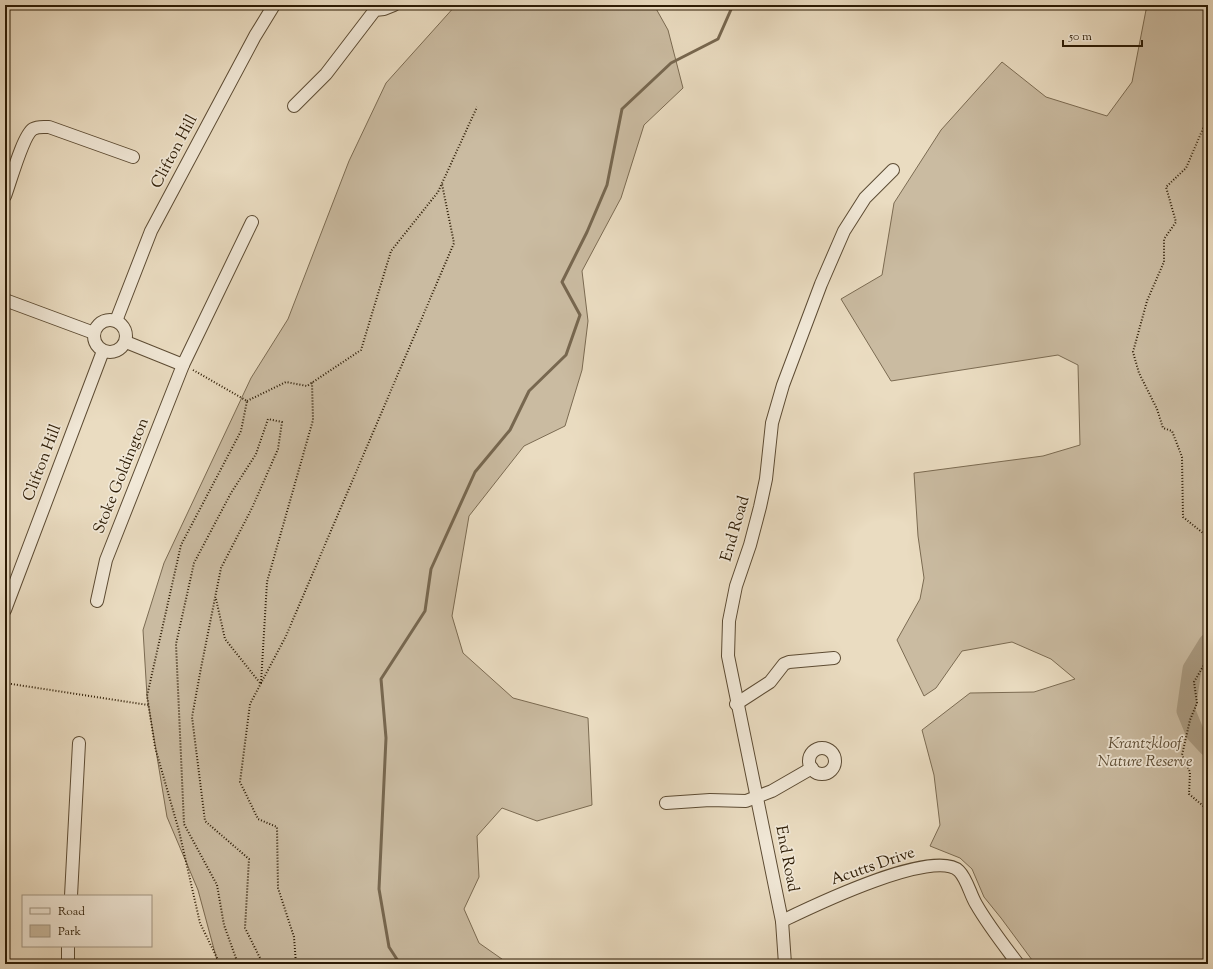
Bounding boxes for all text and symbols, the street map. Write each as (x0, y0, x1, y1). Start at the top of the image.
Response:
scale bar (1063, 22, 1142, 48)
text: 50 m (1068, 28, 1092, 46)
street label: Clifton Hill (146, 111, 204, 193)
street label: Stoke Goldington (88, 414, 156, 538)
street label: Clifton Hill (18, 421, 68, 505)
street label: End Road (716, 493, 756, 565)
park label: Krantzkloof Nature Reserve (1098, 733, 1192, 774)
street label: End Road (768, 824, 804, 894)
street label: Acutts Drive (828, 842, 918, 892)
legend (22, 895, 152, 947)
text: Road (58, 903, 85, 921)
text: Park (58, 923, 81, 941)

